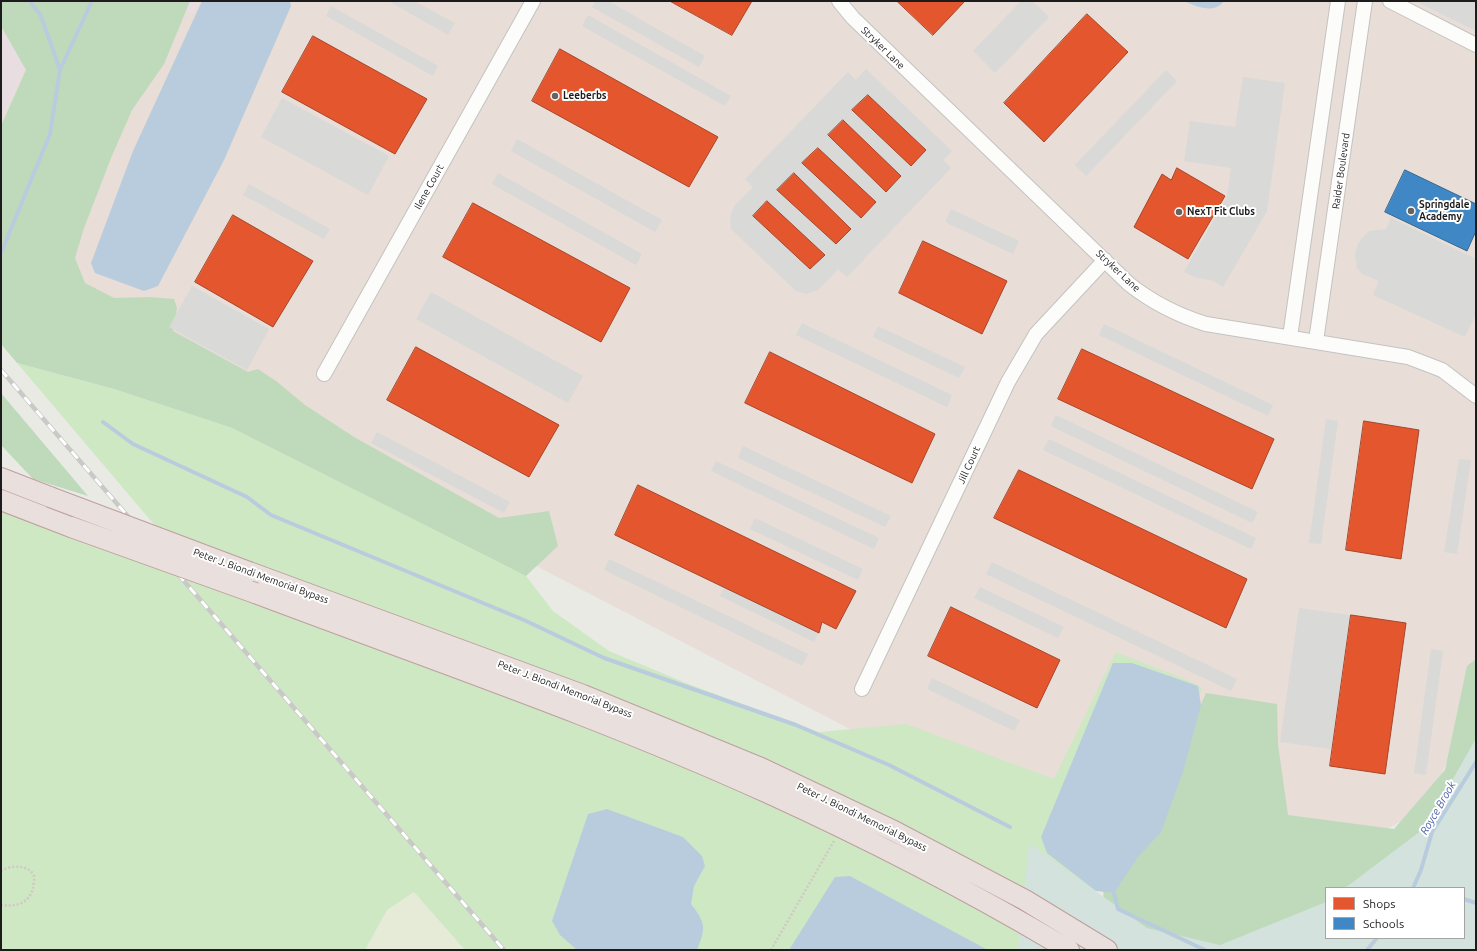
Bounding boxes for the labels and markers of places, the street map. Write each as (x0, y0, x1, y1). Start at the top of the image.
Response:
place label: Leeberbs (563, 90, 607, 102)
marker: Leeberbs (550, 91, 560, 101)
place label: Springdale Academy (1419, 199, 1470, 222)
place label: NexT Fit Clubs (1187, 206, 1255, 218)
marker: Springdale Academy (1406, 206, 1416, 216)
marker: NexT Fit Clubs (1174, 207, 1184, 217)

